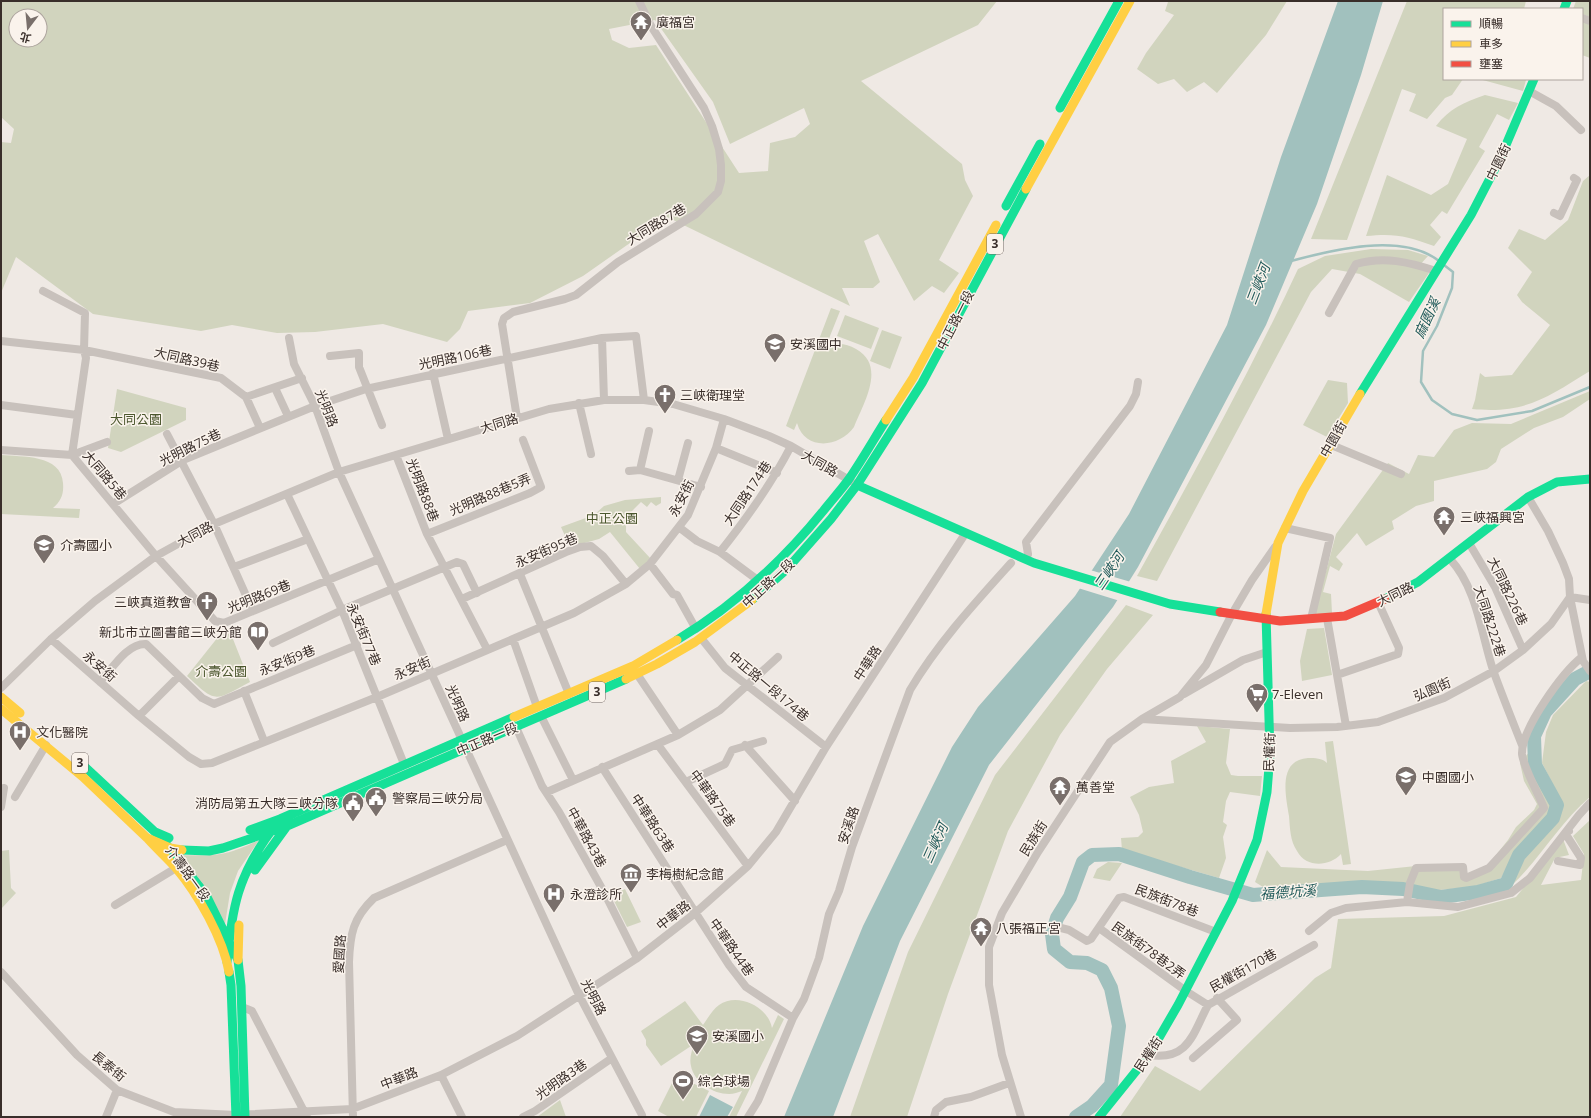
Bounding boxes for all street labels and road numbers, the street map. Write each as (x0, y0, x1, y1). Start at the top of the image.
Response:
street label: 中園街 (1481, 141, 1515, 183)
street label: 大同路87巷 (623, 199, 689, 249)
road number: 3 (987, 234, 1003, 254)
street label: 中正路一段 (932, 287, 978, 353)
street label: 光明路106巷 (417, 340, 493, 374)
street label: 大同路39巷 (152, 343, 222, 375)
street label: 光明路 (311, 387, 343, 429)
street label: 大同路 (478, 409, 520, 437)
street label: 中園街 (1315, 418, 1351, 460)
street label: 光明路75巷 (156, 424, 224, 470)
street label: 大同路 (799, 445, 841, 481)
street label: 大同路5巷 (79, 446, 131, 504)
street label: 光明路88巷 (403, 456, 443, 524)
street label: 大同路174巷 (719, 457, 775, 529)
street label: 光明路88巷5弄 (446, 469, 534, 519)
street label: 永安街 (664, 477, 698, 519)
street label: 大同路 (174, 517, 216, 551)
street label: 永安街95巷 (512, 529, 580, 571)
street label: 大同路226巷 (1484, 554, 1532, 628)
street label: 中正路一段 (738, 555, 798, 611)
street label: 光明路69巷 (225, 575, 293, 617)
street label: 大同路 (1374, 577, 1416, 611)
street label: 大同路222巷 (1470, 583, 1510, 659)
street label: 永安街77巷 (343, 600, 385, 668)
street label: 永安街9巷 (256, 641, 318, 679)
street label: 中華路 (849, 642, 885, 684)
street label: 永安街 (79, 646, 121, 686)
street label: 中正路一段174巷 (725, 647, 813, 725)
street label: 永安街 (391, 652, 433, 684)
street label: 弘園街 (1411, 673, 1453, 705)
street label: 光明路 (442, 682, 474, 724)
road number: 3 (589, 682, 605, 702)
street label: 中正路一段 (454, 718, 520, 760)
street label: 民權街 (1259, 732, 1279, 772)
road number: 3 (72, 753, 88, 773)
street label: 中華路75巷 (686, 766, 740, 830)
street label: 中華路63巷 (627, 790, 679, 856)
street label: 中華路43巷 (563, 803, 611, 871)
street label: 安溪路 (833, 804, 863, 846)
street label: 民族街 (1015, 817, 1051, 859)
street label: 介壽路一段 (162, 841, 214, 905)
street label: 民族街78巷 (1133, 880, 1201, 920)
street label: 中華路 (652, 896, 694, 934)
street label: 中華路44巷 (705, 914, 759, 980)
street label: 民族街78巷2弄 (1108, 917, 1190, 983)
street label: 愛國路 (329, 934, 349, 974)
street label: 民權街170巷 (1206, 944, 1280, 996)
street label: 光明路 (577, 976, 611, 1018)
street label: 民權街 (1130, 1033, 1166, 1075)
street label: 長泰街 (88, 1047, 130, 1085)
street label: 光明路3巷 (531, 1055, 591, 1103)
street label: 中華路 (378, 1063, 420, 1093)

